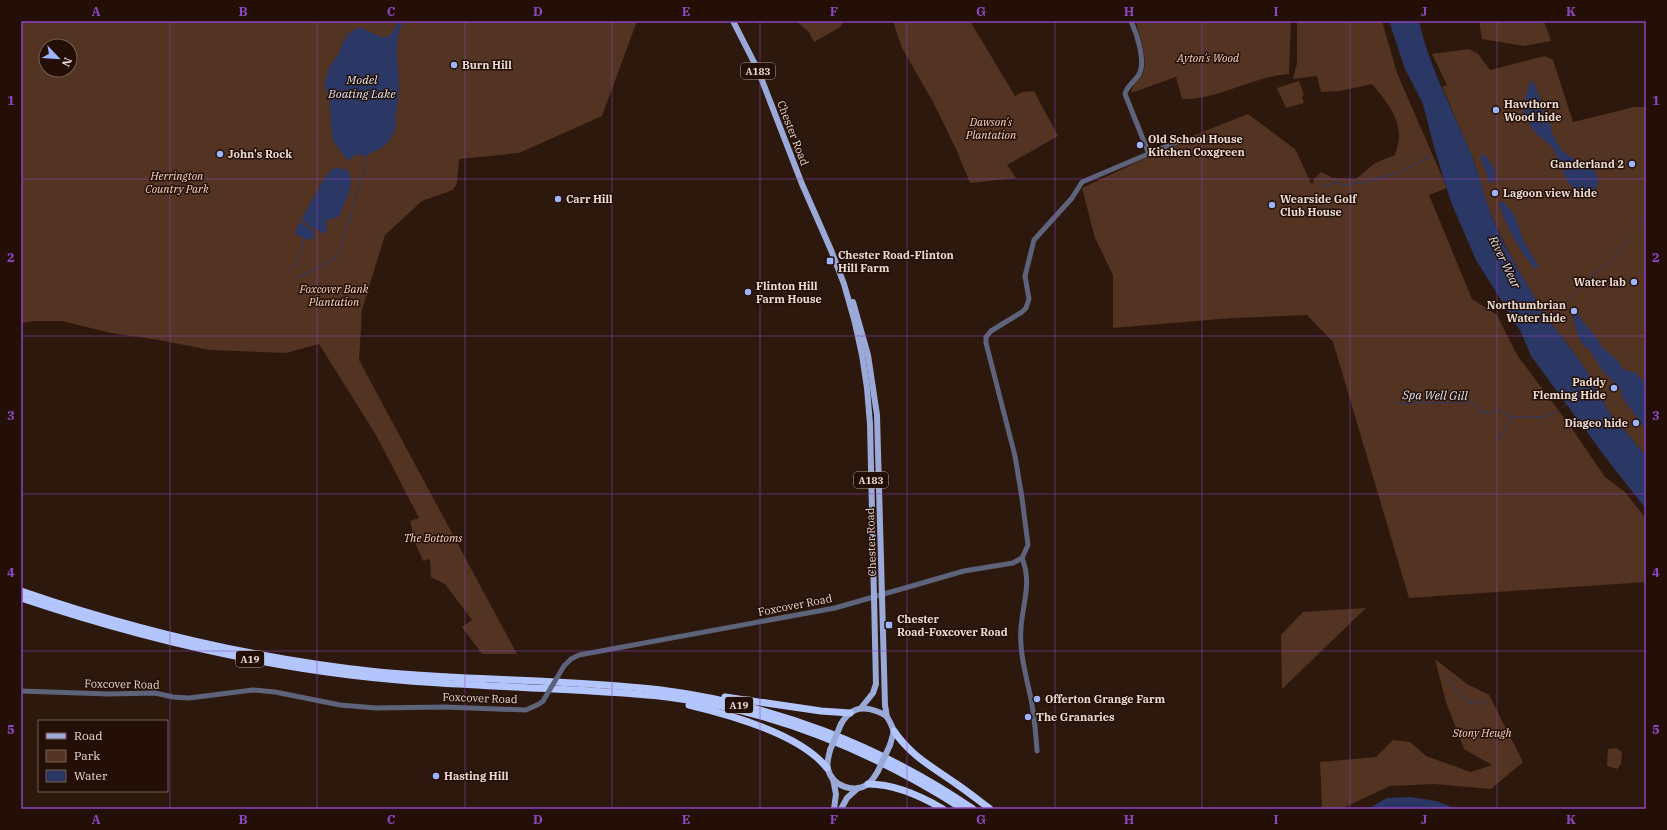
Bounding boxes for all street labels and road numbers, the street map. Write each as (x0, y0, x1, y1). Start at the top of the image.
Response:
road number: A183 (741, 63, 775, 79)
street label: Chester Road (774, 98, 812, 168)
road number: A183 (854, 472, 888, 488)
street label: Chester Road (863, 507, 879, 577)
street label: Foxcover Road (757, 591, 834, 619)
road number: A19 (236, 651, 264, 667)
street label: Foxcover Road (84, 676, 160, 692)
street label: Foxcover Road (442, 690, 518, 706)
road number: A19 (725, 697, 753, 713)

